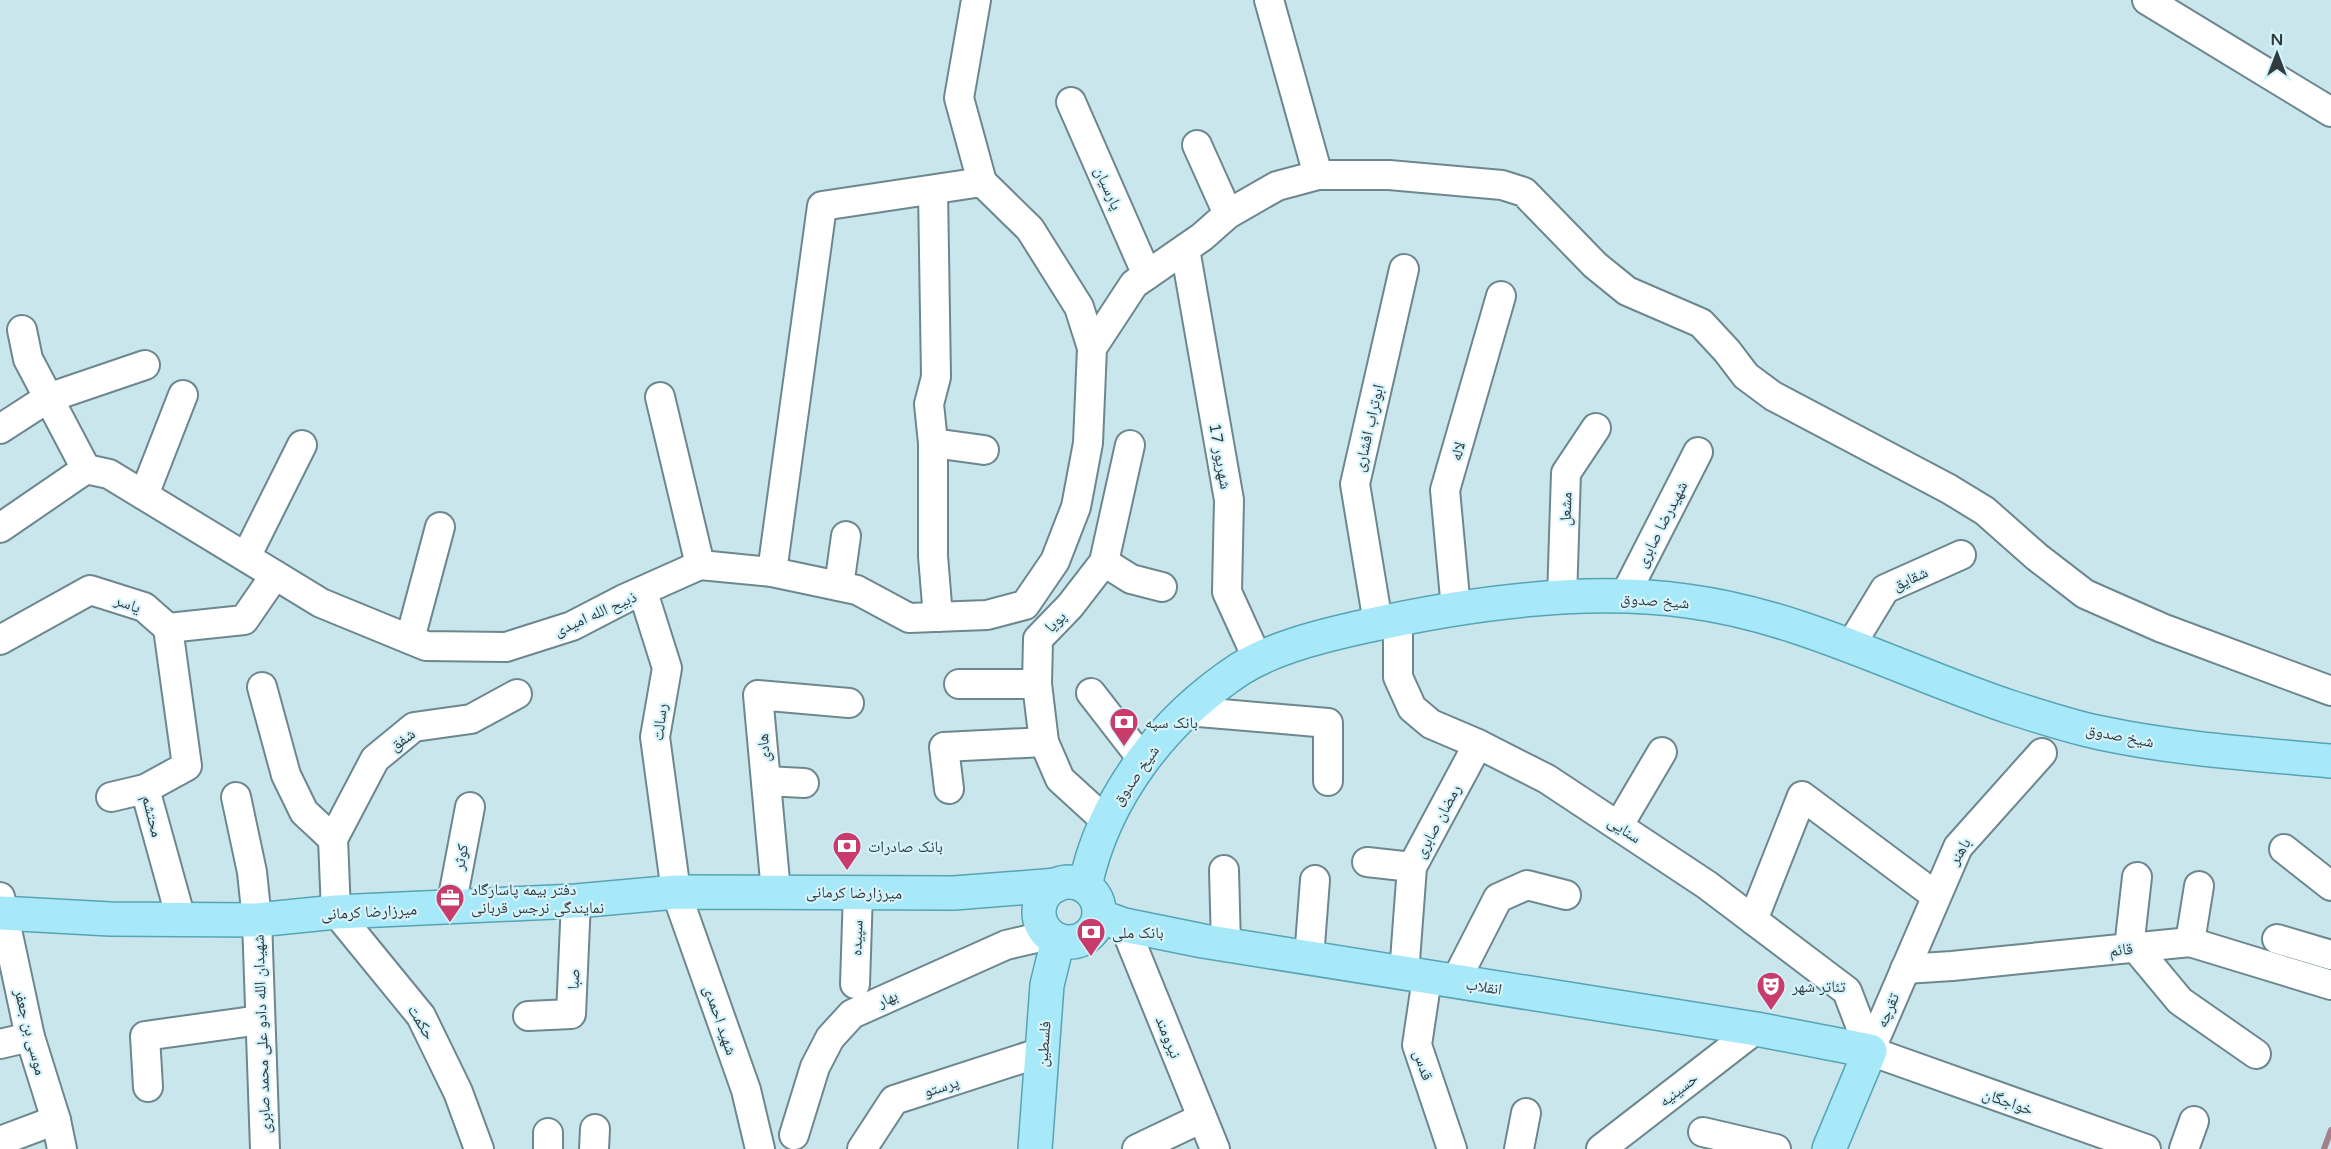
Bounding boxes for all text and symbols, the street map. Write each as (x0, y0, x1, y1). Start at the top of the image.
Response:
north arrow (2247, 24, 2307, 84)
text: N (2271, 30, 2283, 50)
street label: پارسیان (1090, 164, 1127, 213)
street label: ابوتراب افشاری (1349, 383, 1389, 474)
street label: 17 شهریور (1204, 422, 1236, 491)
street label: لاله (1446, 439, 1470, 463)
street label: شهیدرضا صابری (1632, 478, 1692, 571)
street label: مشعل (1555, 492, 1577, 526)
street label: شقایق (1890, 562, 1931, 595)
street label: ذبیح الله امیدی (551, 587, 640, 641)
street label: شیخ صدوق (1620, 589, 1690, 613)
street label: یاسر (111, 590, 144, 618)
street label: پویا (1041, 606, 1071, 637)
street label: رسالت (648, 703, 672, 742)
bank icon: بانک سپه (1108, 706, 1140, 748)
place label: بانک سپه (1145, 713, 1198, 733)
street label: شیخ صدوق (2084, 720, 2156, 752)
street label: شفق (386, 724, 419, 756)
street label: هادی (753, 733, 775, 763)
street label: شیخ صدوق (1108, 742, 1164, 810)
street label: رمضان صابری (1410, 781, 1466, 862)
street label: محتشم (137, 793, 167, 839)
street label: سنایی (1604, 812, 1645, 848)
bank icon: بانک صادرات (831, 830, 863, 872)
street label: باهنر (1944, 834, 1976, 869)
place label: بانک صادرات (868, 837, 943, 857)
street label: کوثر (448, 842, 473, 873)
place label: دفتر بیمه پاسارگاد نمایندگی نرجس قربانی (471, 880, 604, 918)
office icon: دفتر بیمه پاسارگاد نمایندگی نرجس قربانی (434, 882, 466, 924)
street label: میرزارضا کرمانی (806, 882, 902, 904)
street label: میرزارضا کرمانی (320, 899, 418, 925)
bank icon: بانک ملی (1075, 916, 1107, 958)
street label: سپیده (846, 920, 868, 956)
place label: بانک ملی (1112, 923, 1164, 943)
street label: شهیدان الله دادو علی محمد صابری (249, 934, 275, 1134)
street label: قائم (2108, 939, 2134, 961)
street label: صبا (564, 968, 584, 990)
theatre icon: تئاتر شهر (1755, 970, 1787, 1012)
street label: انقلاب (1464, 974, 1503, 1000)
place label: تئاتر شهر (1791, 977, 1846, 997)
street label: شهید احمدی (699, 983, 741, 1058)
street label: بهار (873, 985, 901, 1013)
street label: موسی بن جعفر (9, 986, 50, 1077)
street label: تقرچه (1872, 990, 1904, 1031)
street label: حکمت (403, 1001, 439, 1044)
street label: نیرومند (1151, 1013, 1186, 1061)
street label: فلسطین (1032, 1020, 1056, 1068)
street label: قدس (1409, 1048, 1437, 1083)
street label: حسینیه (1655, 1068, 1702, 1111)
street label: پرستو (921, 1072, 962, 1102)
street label: خواجگان (1980, 1084, 2036, 1120)

